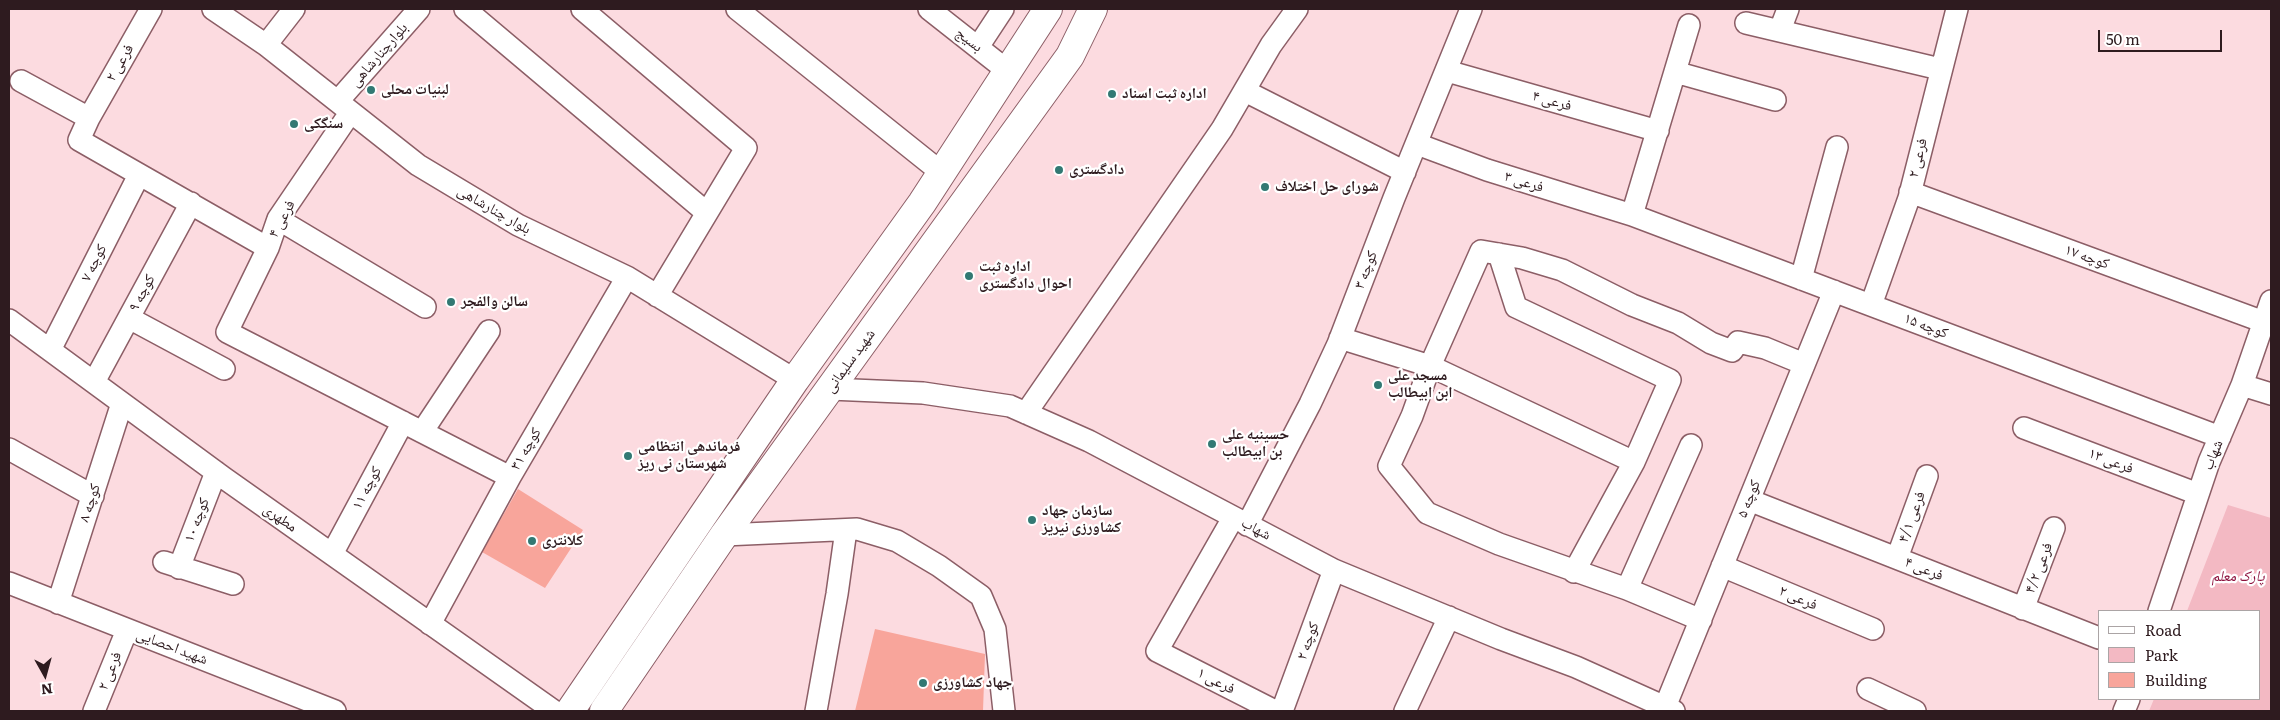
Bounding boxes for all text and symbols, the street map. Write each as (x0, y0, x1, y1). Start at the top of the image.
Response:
street label: بلوارچنارشاهی (346, 19, 412, 91)
scale bar (2100, 20, 2224, 52)
street label: بسیج (952, 24, 986, 56)
text: 50 m (2106, 27, 2140, 50)
street label: فرعی ۲ (102, 41, 138, 85)
place label: لبنیات محلی (381, 81, 449, 99)
marker: لبنیات محلی (365, 84, 377, 96)
place label: اداره ثبت اسناد (1122, 85, 1207, 103)
street label: فرعی ۴ (1530, 87, 1574, 115)
marker: اداره ثبت اسناد (1106, 88, 1118, 100)
place label: سنگکی (304, 115, 343, 133)
marker: سنگکی (288, 118, 300, 130)
street label: فرعی ۲ (1904, 136, 1932, 180)
place label: دادگستری (1069, 161, 1124, 179)
marker: دادگستری (1053, 164, 1065, 176)
street label: فرعی ۳ (1502, 168, 1546, 196)
place label: شورای حل اختلاف (1275, 178, 1379, 196)
marker: شورای حل اختلاف (1259, 181, 1271, 193)
street label: بلوار چنارشاهی (454, 182, 534, 238)
street label: فرعی ۴ (265, 197, 299, 241)
street label: کوچه ۷ (77, 241, 111, 285)
street label: کوچه ۱۷ (2062, 241, 2112, 273)
street label: کوچه ۳ (1351, 248, 1381, 292)
place label: اداره ثبت احوال دادگستری (979, 258, 1072, 293)
marker: اداره ثبت احوال دادگستری (963, 270, 975, 282)
street label: کوچه ۹ (125, 271, 159, 315)
place label: سالن والفجر (461, 293, 528, 311)
marker: سالن والفجر (445, 296, 457, 308)
street label: کوچه ۱۵ (1901, 309, 1951, 343)
street label: شهید سلیمانی (821, 326, 879, 396)
place label: مسجد علی ابن ابیطالب (1388, 367, 1453, 402)
marker: مسجد علی ابن ابیطالب (1372, 379, 1384, 391)
street label: کوچه ۳۱ (507, 425, 545, 473)
place label: حسینیه علی بن ابیطالب (1222, 426, 1289, 461)
street label: شهاب (2199, 437, 2227, 473)
place label: فرماندهی انتظامی شهرستان نی ریز (638, 438, 740, 473)
marker: حسینیه علی بن ابیطالب (1206, 438, 1218, 450)
street label: فرعی ۱۳ (2086, 444, 2136, 478)
marker: فرماندهی انتظامی شهرستان نی ریز (622, 450, 634, 462)
street label: کوچه ۱۱ (348, 463, 386, 513)
street label: کوچه ۵ (1733, 477, 1765, 521)
street label: کوچه ۸ (75, 482, 105, 524)
street label: فرعی ۴/۱ (1894, 489, 1930, 545)
street label: کوچه ۱۰ (180, 495, 214, 545)
street label: مطهری (260, 500, 300, 536)
place label: سازمان جهاد کشاورزی نیریز (1042, 502, 1121, 537)
marker: سازمان جهاد کشاورزی نیریز (1026, 514, 1038, 526)
street label: شهاب (1238, 514, 1274, 544)
place label: کلانتری (542, 532, 583, 550)
marker: کلانتری (526, 535, 538, 547)
street label: فرعی ۴/۲ (2021, 540, 2057, 596)
street label: فرعی ۴ (1902, 553, 1946, 585)
park label: پارک معلم (2211, 568, 2265, 586)
street label: فرعی ۲ (1776, 582, 1820, 614)
legend (2098, 610, 2260, 700)
text: Road (2145, 618, 2181, 641)
street label: کوچه ۲ (1293, 619, 1323, 663)
street label: شهید احصایی (134, 625, 210, 669)
text: Park (2145, 643, 2178, 666)
street label: فرعی ۲ (94, 649, 126, 693)
north arrow (20, 650, 70, 700)
street label: فرعی ۱ (1194, 664, 1238, 698)
text: Building (2145, 668, 2207, 691)
place label: جهاد کشاورزی (933, 674, 1012, 692)
marker: جهاد کشاورزی (917, 677, 929, 689)
text: N (40, 679, 54, 701)

